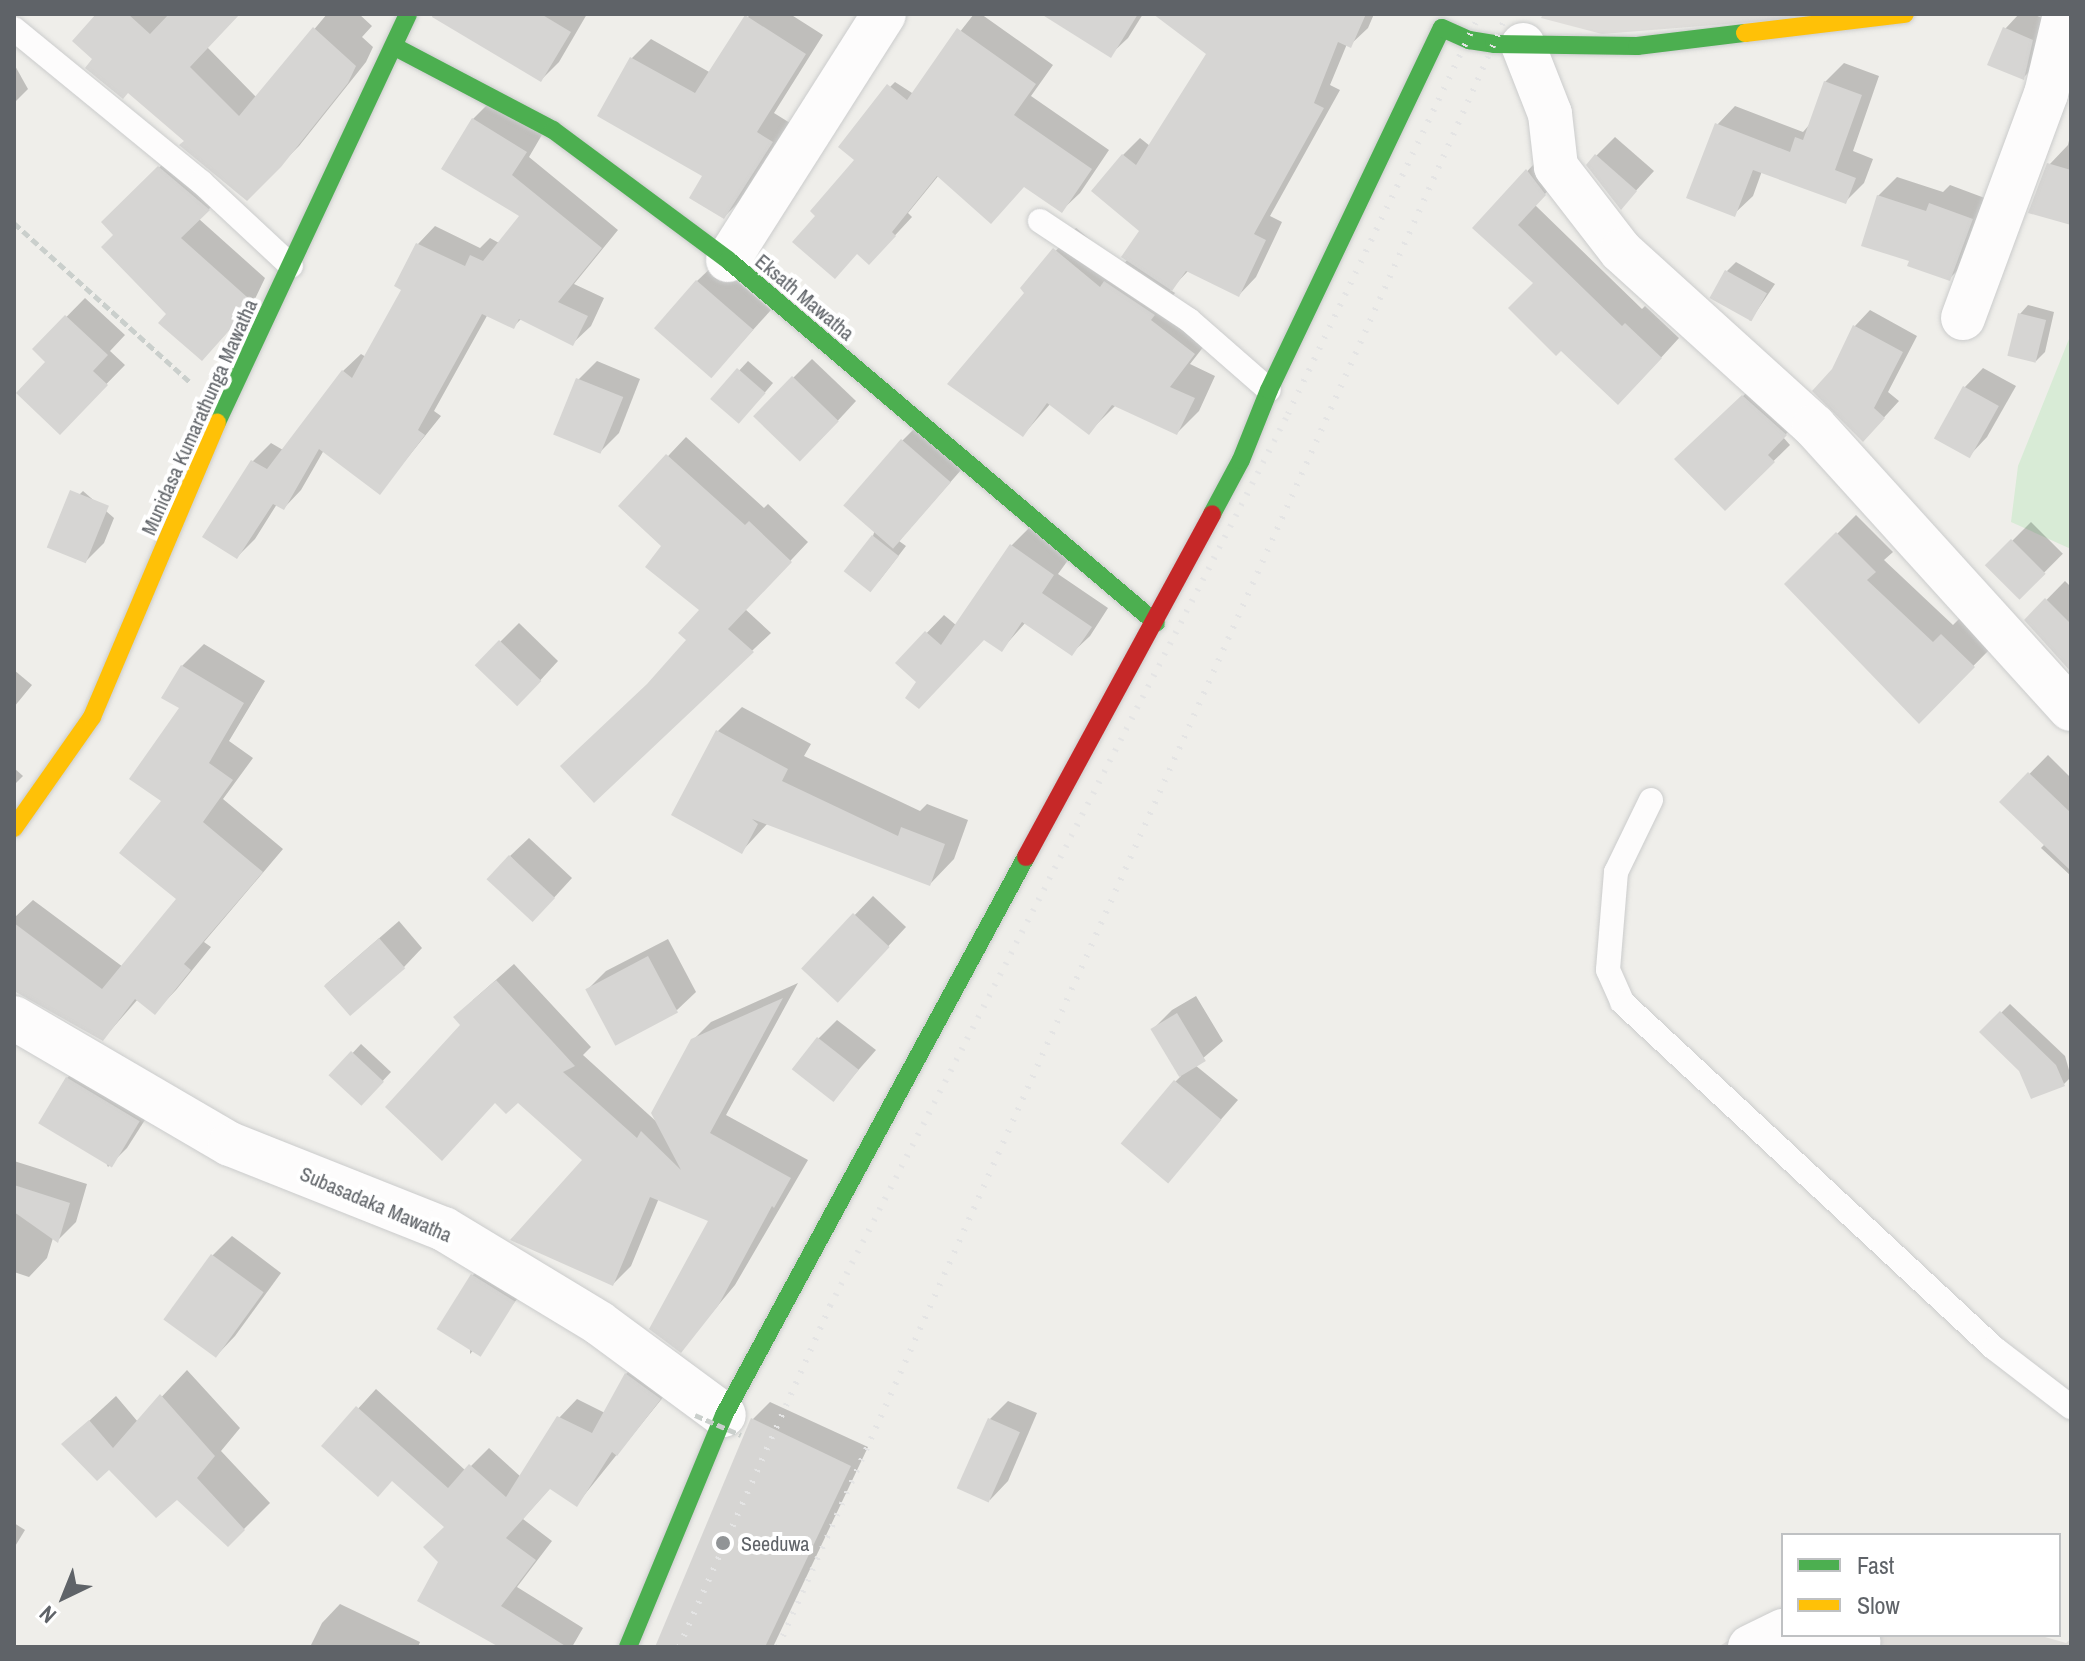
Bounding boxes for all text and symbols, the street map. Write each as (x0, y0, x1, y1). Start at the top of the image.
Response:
street label: Eksath Mawatha (751, 249, 859, 345)
street label: Munidasa Kumarathunga Mawatha (136, 296, 262, 538)
street label: Subasadaka Mawatha (297, 1161, 455, 1247)
place label: Seeduwa (741, 1531, 809, 1555)
marker: Seeduwa (712, 1532, 734, 1554)
legend (1781, 1533, 2061, 1637)
text: Fast (1857, 1549, 1894, 1581)
north arrow (24, 1557, 104, 1637)
text: Slow (1857, 1589, 1900, 1621)
text: N (33, 1599, 63, 1630)

